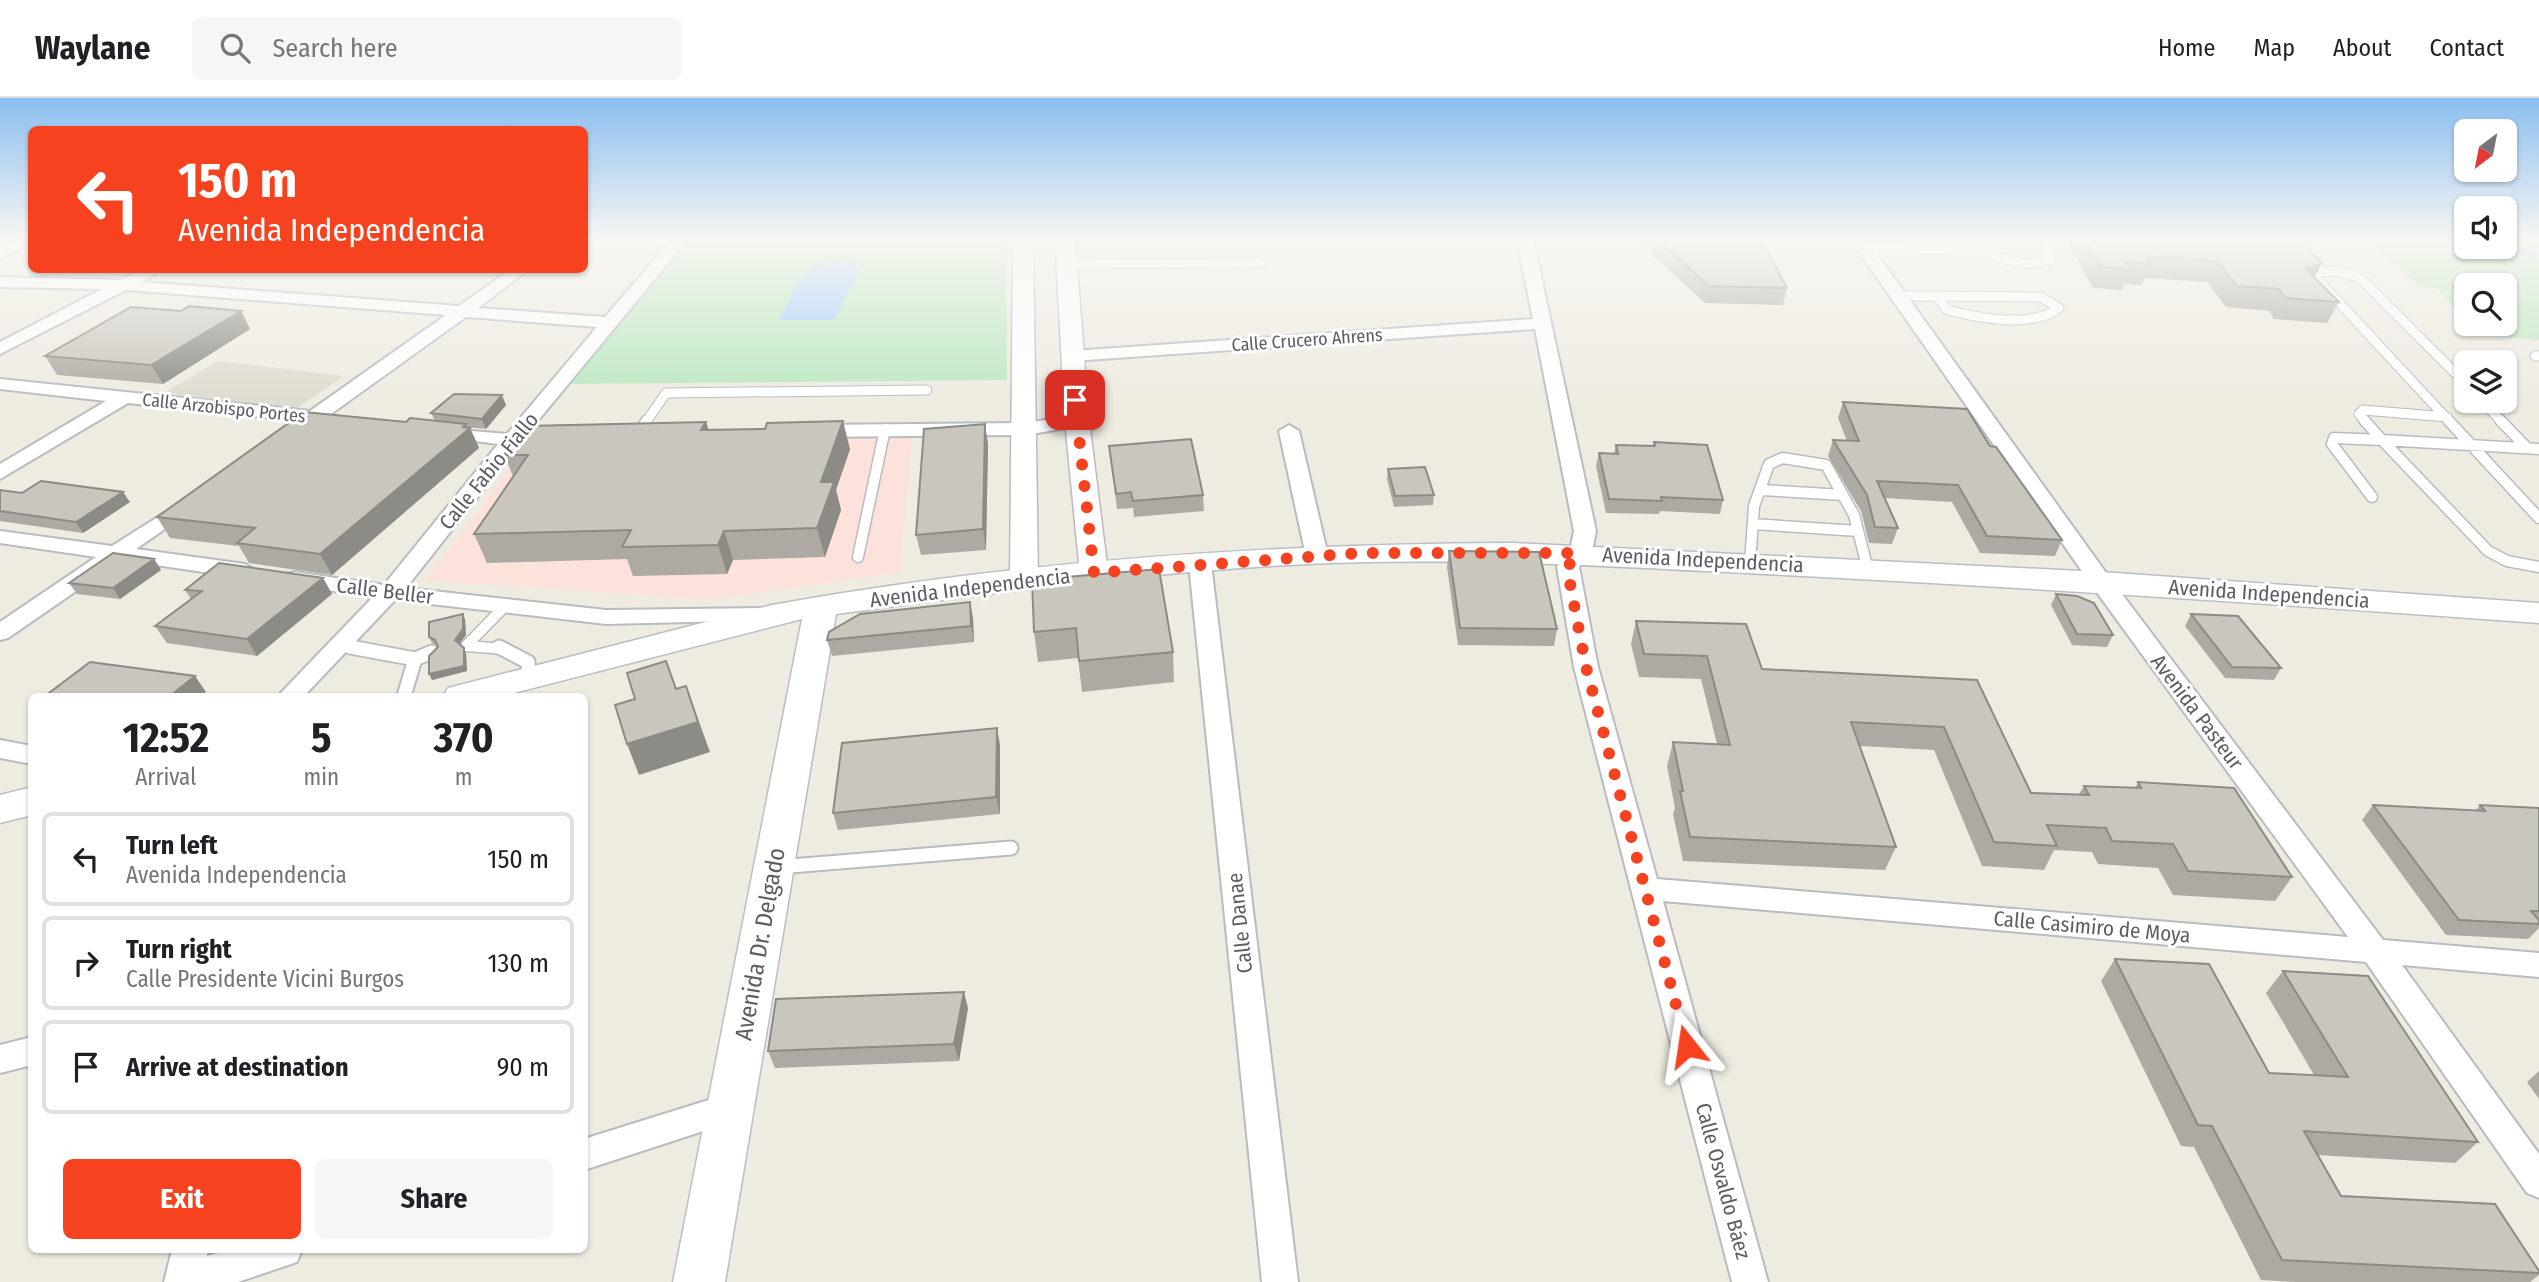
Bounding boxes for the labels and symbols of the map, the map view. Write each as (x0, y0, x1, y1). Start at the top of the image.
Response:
north arrow (2454, 119, 2516, 182)
street label: Calle Crucero Ahrens (1231, 324, 1384, 356)
pin (1045, 370, 1105, 430)
street label: Calle Arzobispo Portes (141, 388, 307, 428)
street label: Calle Fabio Fiallo (434, 407, 544, 535)
street label: Avenida Independencia (1602, 542, 1804, 578)
street label: Avenida Independencia (868, 563, 1072, 613)
street label: Calle Beller (335, 572, 436, 610)
street label: Avenida Independencia (2168, 574, 2370, 614)
street label: Avenida Pasteur (2145, 649, 2249, 775)
street label: Avenida Dr. Delgado (729, 845, 791, 1043)
street label: Calle Danae (1222, 871, 1258, 975)
street label: Calle Casimiro de Moya (1992, 905, 2192, 949)
position arrow (1650, 1009, 1724, 1083)
street label: Calle Osvaldo Báez (1690, 1100, 1756, 1262)

